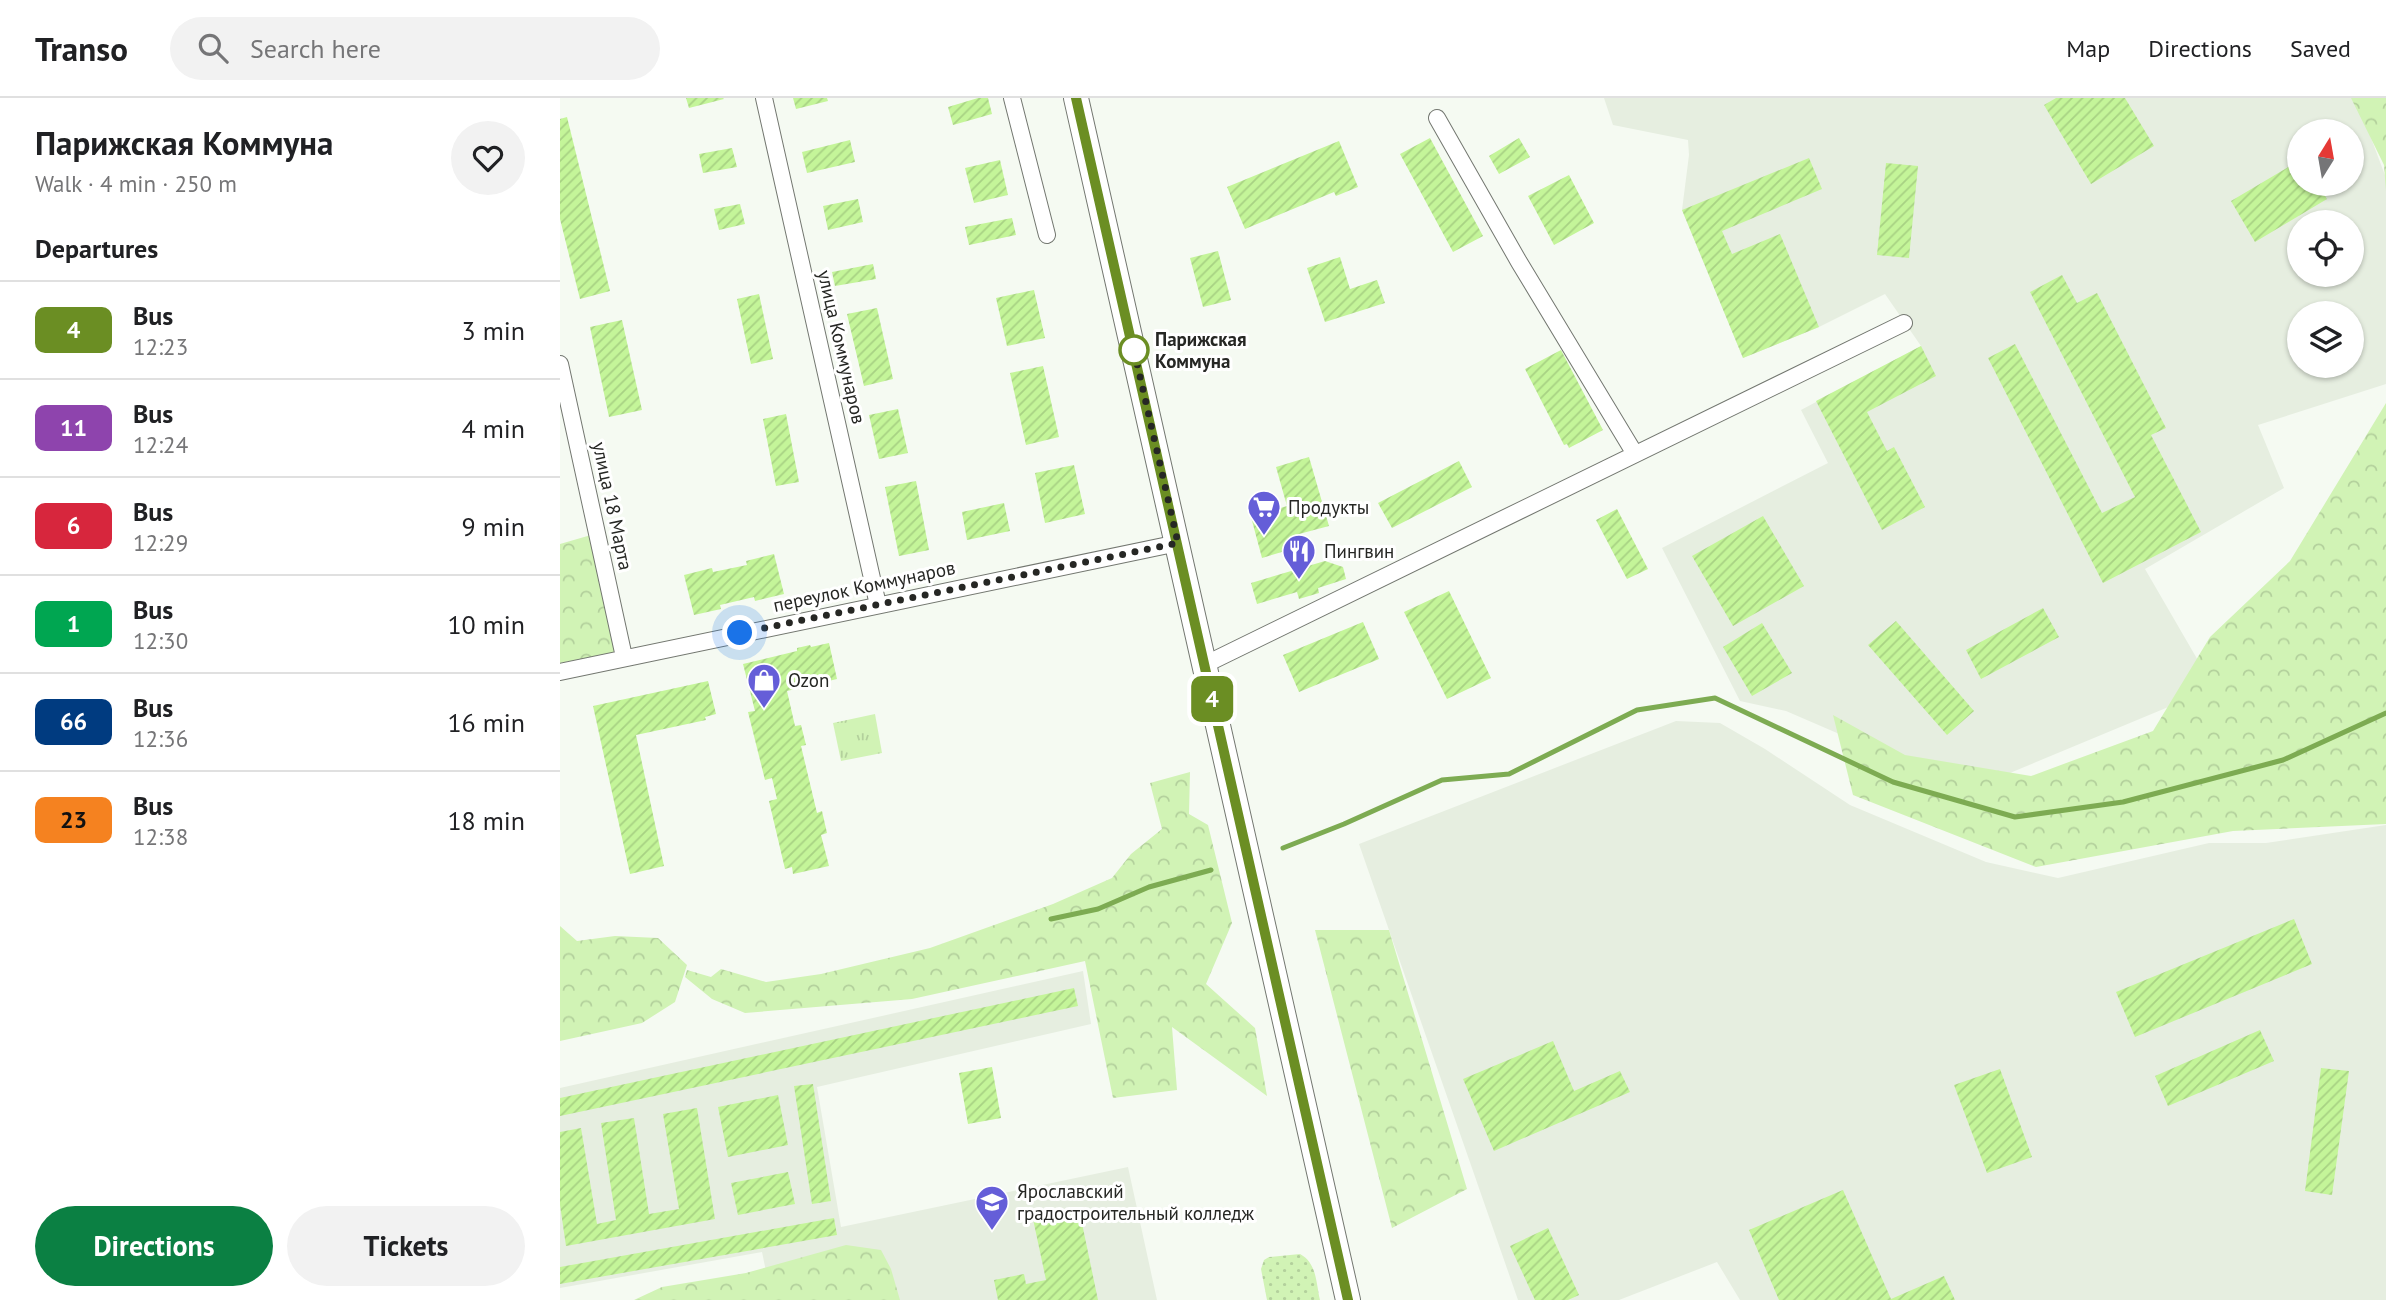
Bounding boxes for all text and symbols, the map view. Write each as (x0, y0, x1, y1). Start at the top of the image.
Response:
search box (170, 17, 660, 80)
text: Transo (35, 27, 128, 70)
icon: search (194, 29, 232, 67)
text: Search here (250, 32, 381, 65)
text: Map (2066, 33, 2110, 64)
text: Directions (2148, 33, 2252, 64)
text: Saved (2290, 33, 2351, 64)
north arrow (2287, 119, 2364, 196)
map controls (2287, 119, 2364, 378)
text: Парижская Коммуна (35, 121, 333, 164)
button: heart (451, 121, 525, 195)
text: Walk · 4 min · 250 m (35, 169, 237, 198)
button: locate (2287, 210, 2364, 287)
text: Departures (35, 232, 158, 265)
street label: улица Коммунаров (813, 268, 871, 426)
text: Bus (133, 299, 173, 332)
button: layers (2287, 301, 2364, 378)
text: 4 (67, 314, 80, 345)
text: 3 min (462, 314, 525, 347)
place label: Парижская Коммуна (1155, 327, 1247, 373)
text: 12:23 (133, 332, 188, 361)
marker: Парижская Коммуна (1119, 335, 1149, 365)
text: Bus (133, 397, 173, 430)
text: 11 (60, 412, 87, 443)
text: 4 min (462, 412, 525, 445)
text: 12:24 (133, 430, 188, 459)
street label: улица 18 Марта (588, 440, 638, 572)
supermarket icon: Продукты (1245, 488, 1283, 537)
text: Bus (133, 495, 173, 528)
place label: Продукты (1288, 495, 1369, 519)
text: 6 (67, 510, 80, 541)
text: 9 min (462, 510, 525, 543)
text: 12:29 (133, 528, 188, 557)
restaurant icon: Пингвин (1280, 532, 1318, 581)
place label: Пингвин (1324, 539, 1394, 563)
street label: переулок Коммунаров (771, 555, 957, 617)
text: Bus (133, 593, 173, 626)
text: 1 (67, 608, 80, 639)
text: 10 min (447, 608, 525, 641)
your location (722, 615, 757, 650)
text: 12:30 (133, 626, 188, 655)
shop icon: Ozon (745, 661, 783, 710)
place label: Ozon (788, 668, 829, 692)
line badge: 4 (1189, 676, 1235, 722)
text: 4 (1205, 683, 1219, 714)
text: Bus (133, 691, 173, 724)
text: 66 (60, 706, 87, 737)
text: 16 min (447, 706, 525, 739)
text: 12:36 (133, 724, 188, 753)
text: Bus (133, 789, 173, 822)
text: 23 (60, 804, 87, 835)
text: 18 min (447, 804, 525, 837)
text: 12:38 (133, 822, 188, 851)
place label: Ярославский градостроительный колледж (1017, 1179, 1255, 1225)
school or university icon: Ярославский градостроительный колледж (973, 1183, 1011, 1232)
button: Directions (35, 1206, 273, 1286)
button: Tickets (287, 1206, 525, 1286)

